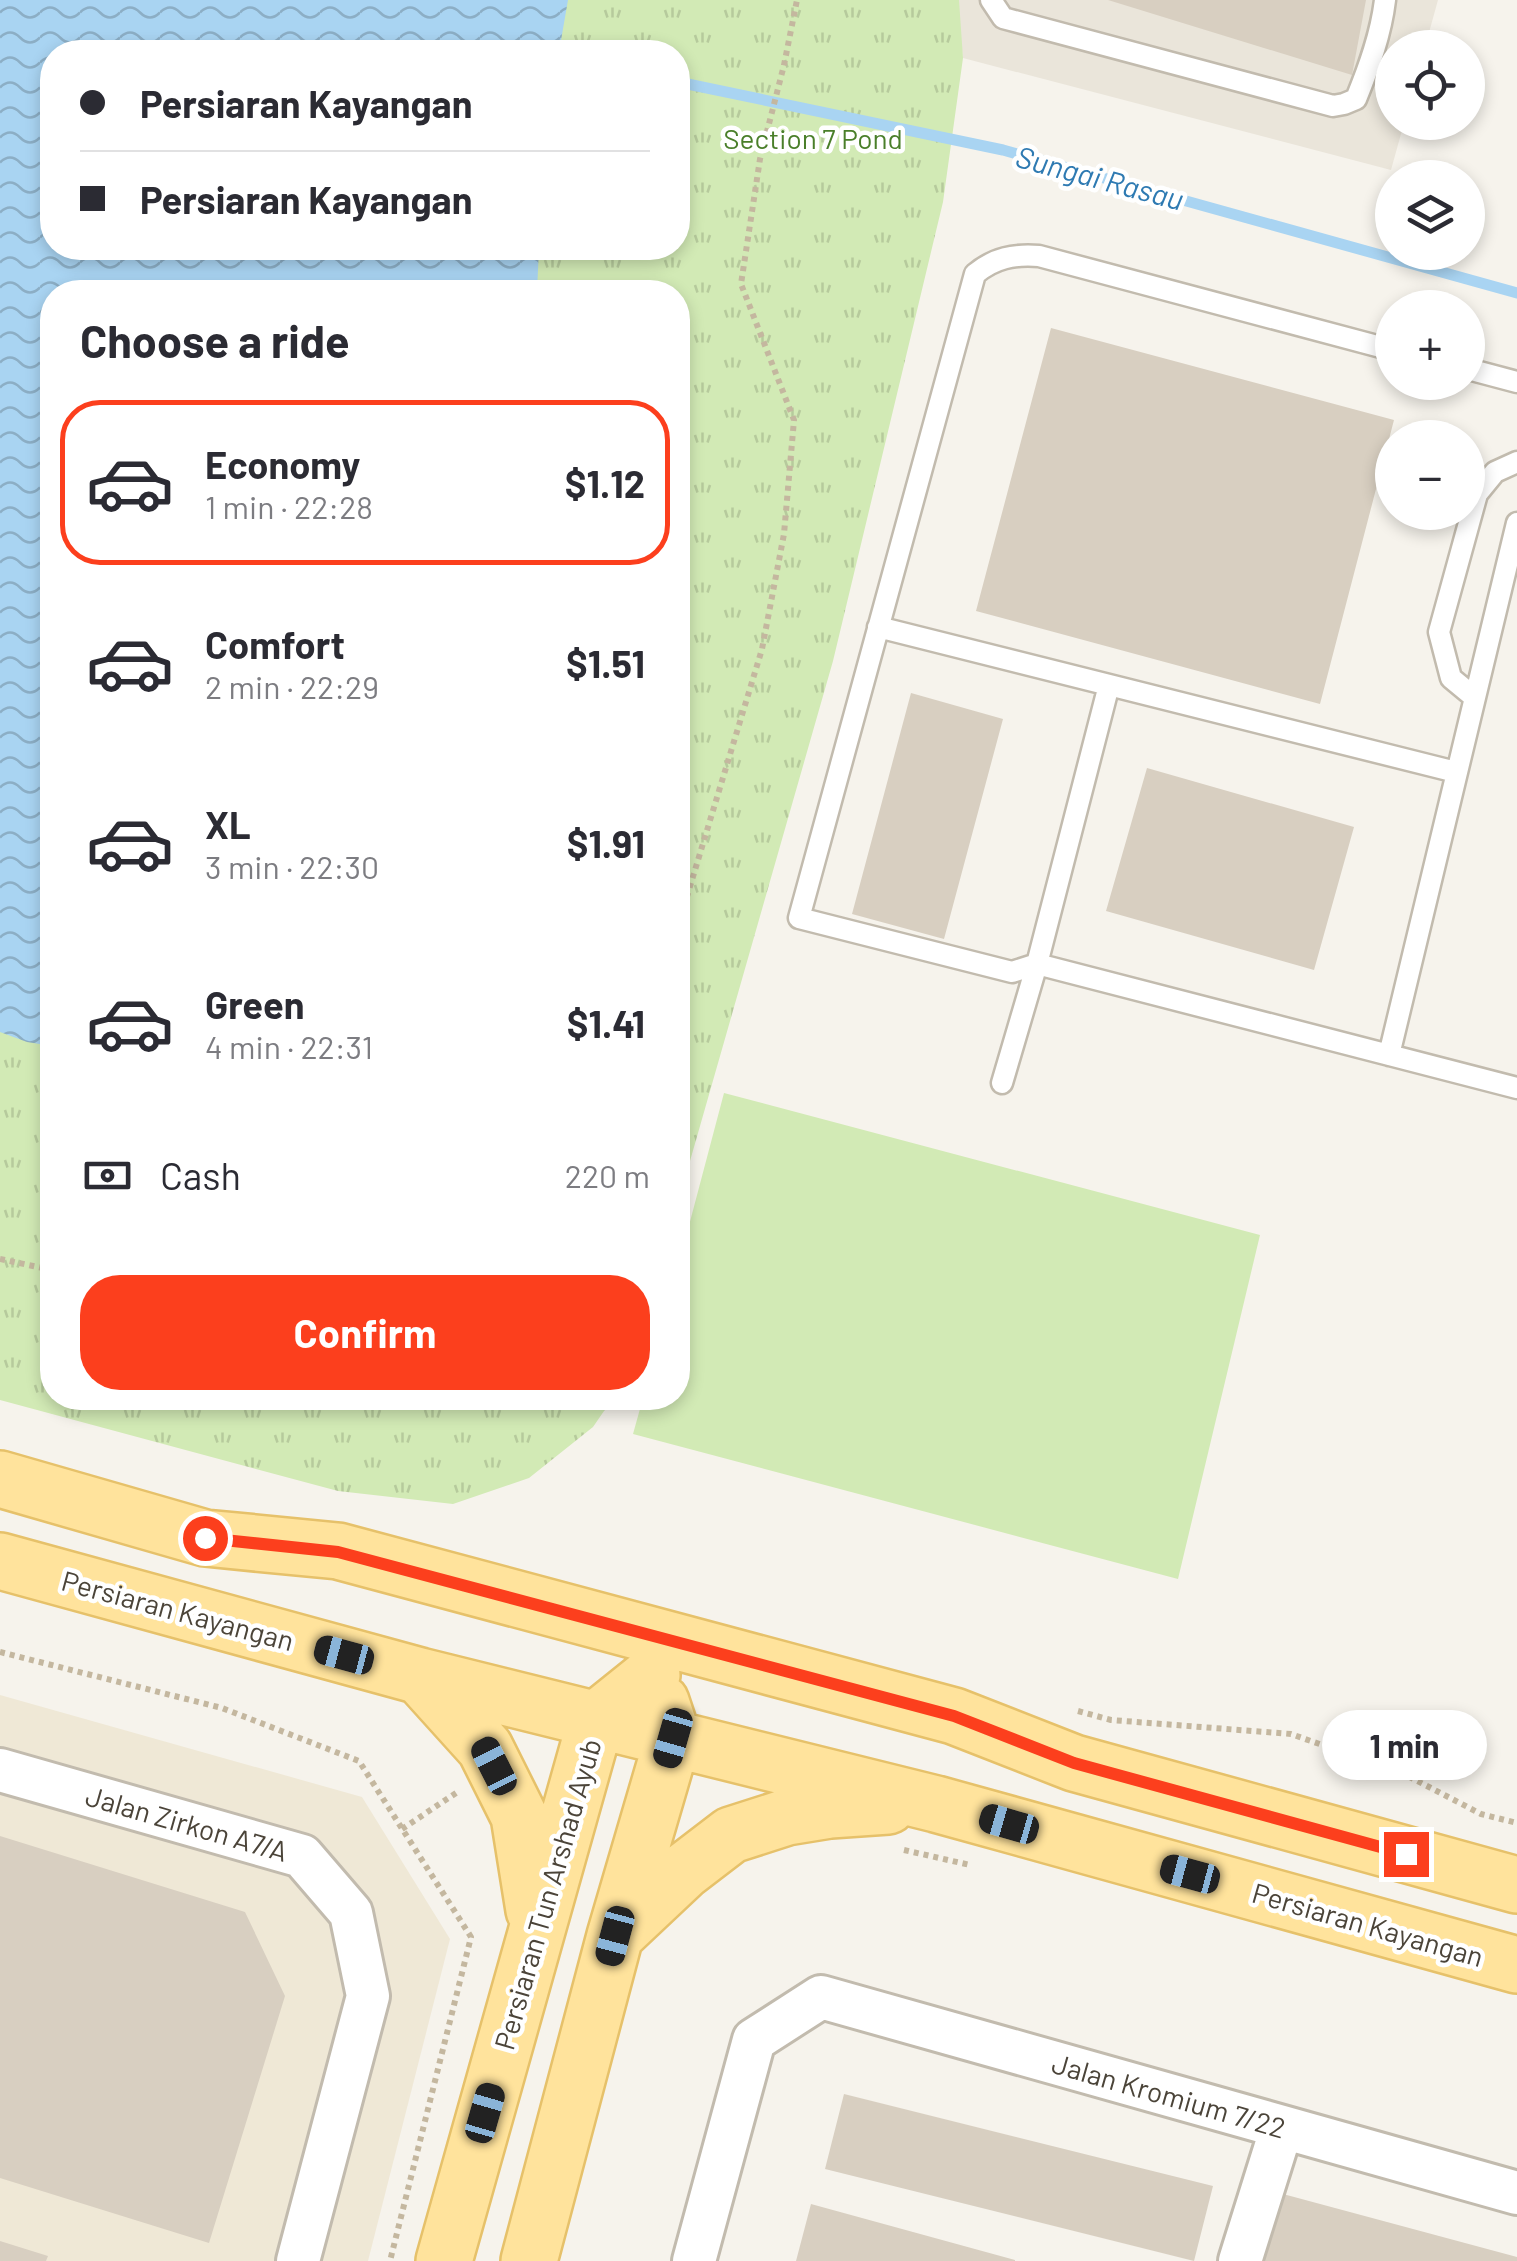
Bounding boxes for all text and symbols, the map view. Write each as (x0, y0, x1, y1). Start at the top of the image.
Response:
map controls (1375, 30, 1485, 530)
button: locate (1375, 30, 1485, 140)
text: Persiaran Kayangan (140, 80, 472, 126)
park label: Section 7 Pond (723, 121, 903, 155)
water label: Sungai Rasau (1012, 137, 1188, 217)
button: layers (1375, 160, 1485, 270)
text: Persiaran Kayangan (140, 176, 472, 222)
button: + (1375, 290, 1485, 400)
text: Choose a ride (80, 313, 350, 367)
button: − (1375, 420, 1485, 530)
icon: car (85, 438, 175, 528)
text: Economy (205, 441, 360, 487)
text: $1.12 (565, 460, 645, 506)
text: 1 min · 22:28 (205, 487, 373, 525)
icon: car (85, 618, 175, 708)
text: Comfort (205, 621, 345, 667)
text: $1.51 (566, 640, 645, 686)
text: 2 min · 22:29 (205, 667, 379, 705)
icon: car (85, 798, 175, 888)
text: XL (205, 801, 251, 847)
text: $1.91 (567, 820, 645, 866)
text: 3 min · 22:30 (205, 847, 379, 885)
icon: car (85, 978, 175, 1068)
text: Green (205, 981, 305, 1027)
text: $1.41 (567, 1000, 645, 1046)
text: 4 min · 22:31 (205, 1027, 373, 1065)
icon: cash (80, 1148, 135, 1203)
text: Cash (160, 1152, 241, 1198)
text: 220 m (565, 1156, 650, 1194)
button: Confirm (80, 1275, 650, 1390)
route start (183, 1516, 228, 1561)
street label: Persiaran Kayangan (58, 1563, 298, 1657)
car (311, 1633, 377, 1677)
car (650, 1705, 696, 1771)
callout: 1 min (1324, 1709, 1488, 1779)
text: 1 min (1369, 1726, 1440, 1764)
car (467, 1732, 521, 1800)
street label: Persiaran Tun Arshad Ayub (486, 1735, 608, 2053)
street label: Jalan Zirkon A7/A (82, 1778, 292, 1868)
car (976, 1801, 1042, 1847)
route end (1384, 1832, 1429, 1877)
car (1157, 1852, 1223, 1896)
street label: Persiaran Kayangan (1249, 1875, 1487, 1973)
car (593, 1903, 637, 1969)
street label: Jalan Kromium 7/22 (1048, 2045, 1290, 2145)
car (462, 2080, 508, 2146)

